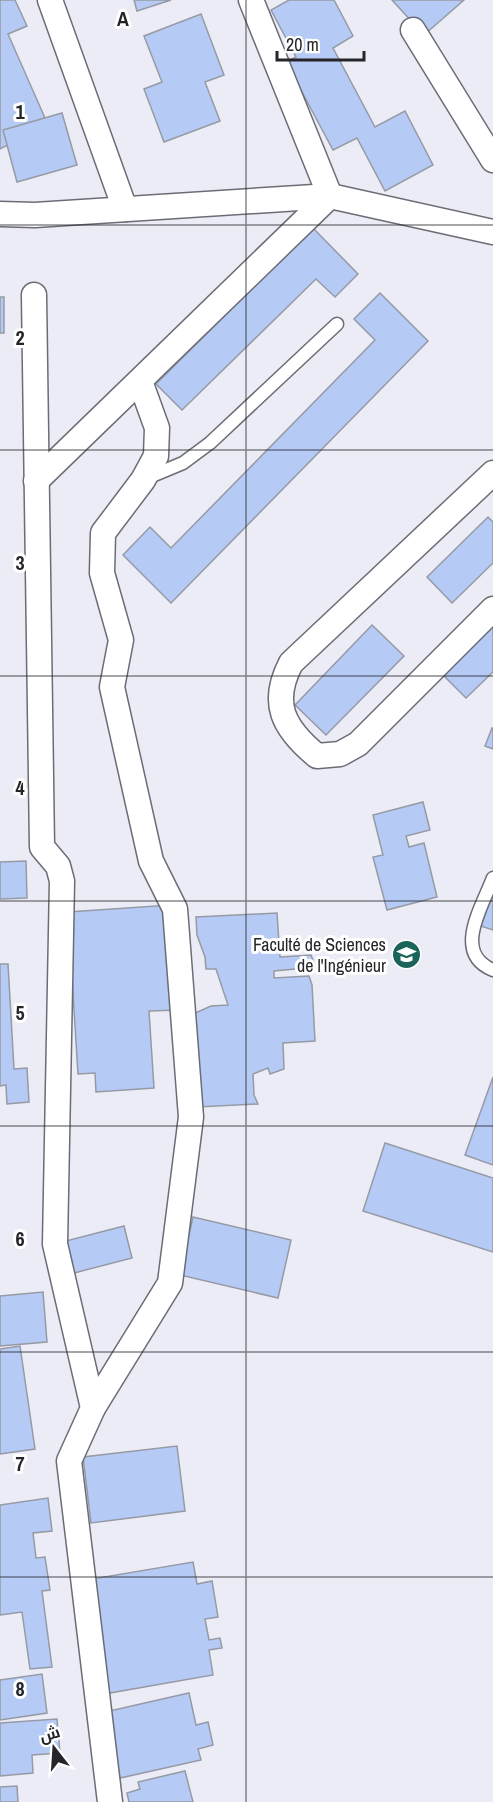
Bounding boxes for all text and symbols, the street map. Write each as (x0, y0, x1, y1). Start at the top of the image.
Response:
text: A (117, 5, 129, 32)
scale bar (277, 24, 364, 62)
text: 20 m (286, 32, 319, 57)
text: 1 (15, 98, 25, 125)
text: 2 (15, 324, 25, 351)
text: 3 (15, 549, 25, 576)
text: 4 (15, 774, 25, 801)
place label: Faculté de Sciences de l'Ingénieur (253, 932, 386, 978)
school or university icon: Faculté de Sciences de l'Ingénieur (391, 938, 423, 970)
text: 5 (15, 999, 25, 1026)
text: 6 (15, 1225, 25, 1252)
text: 7 (15, 1450, 25, 1477)
text: 8 (15, 1675, 25, 1702)
north arrow (24, 1718, 84, 1778)
text: ش (37, 1720, 63, 1747)

